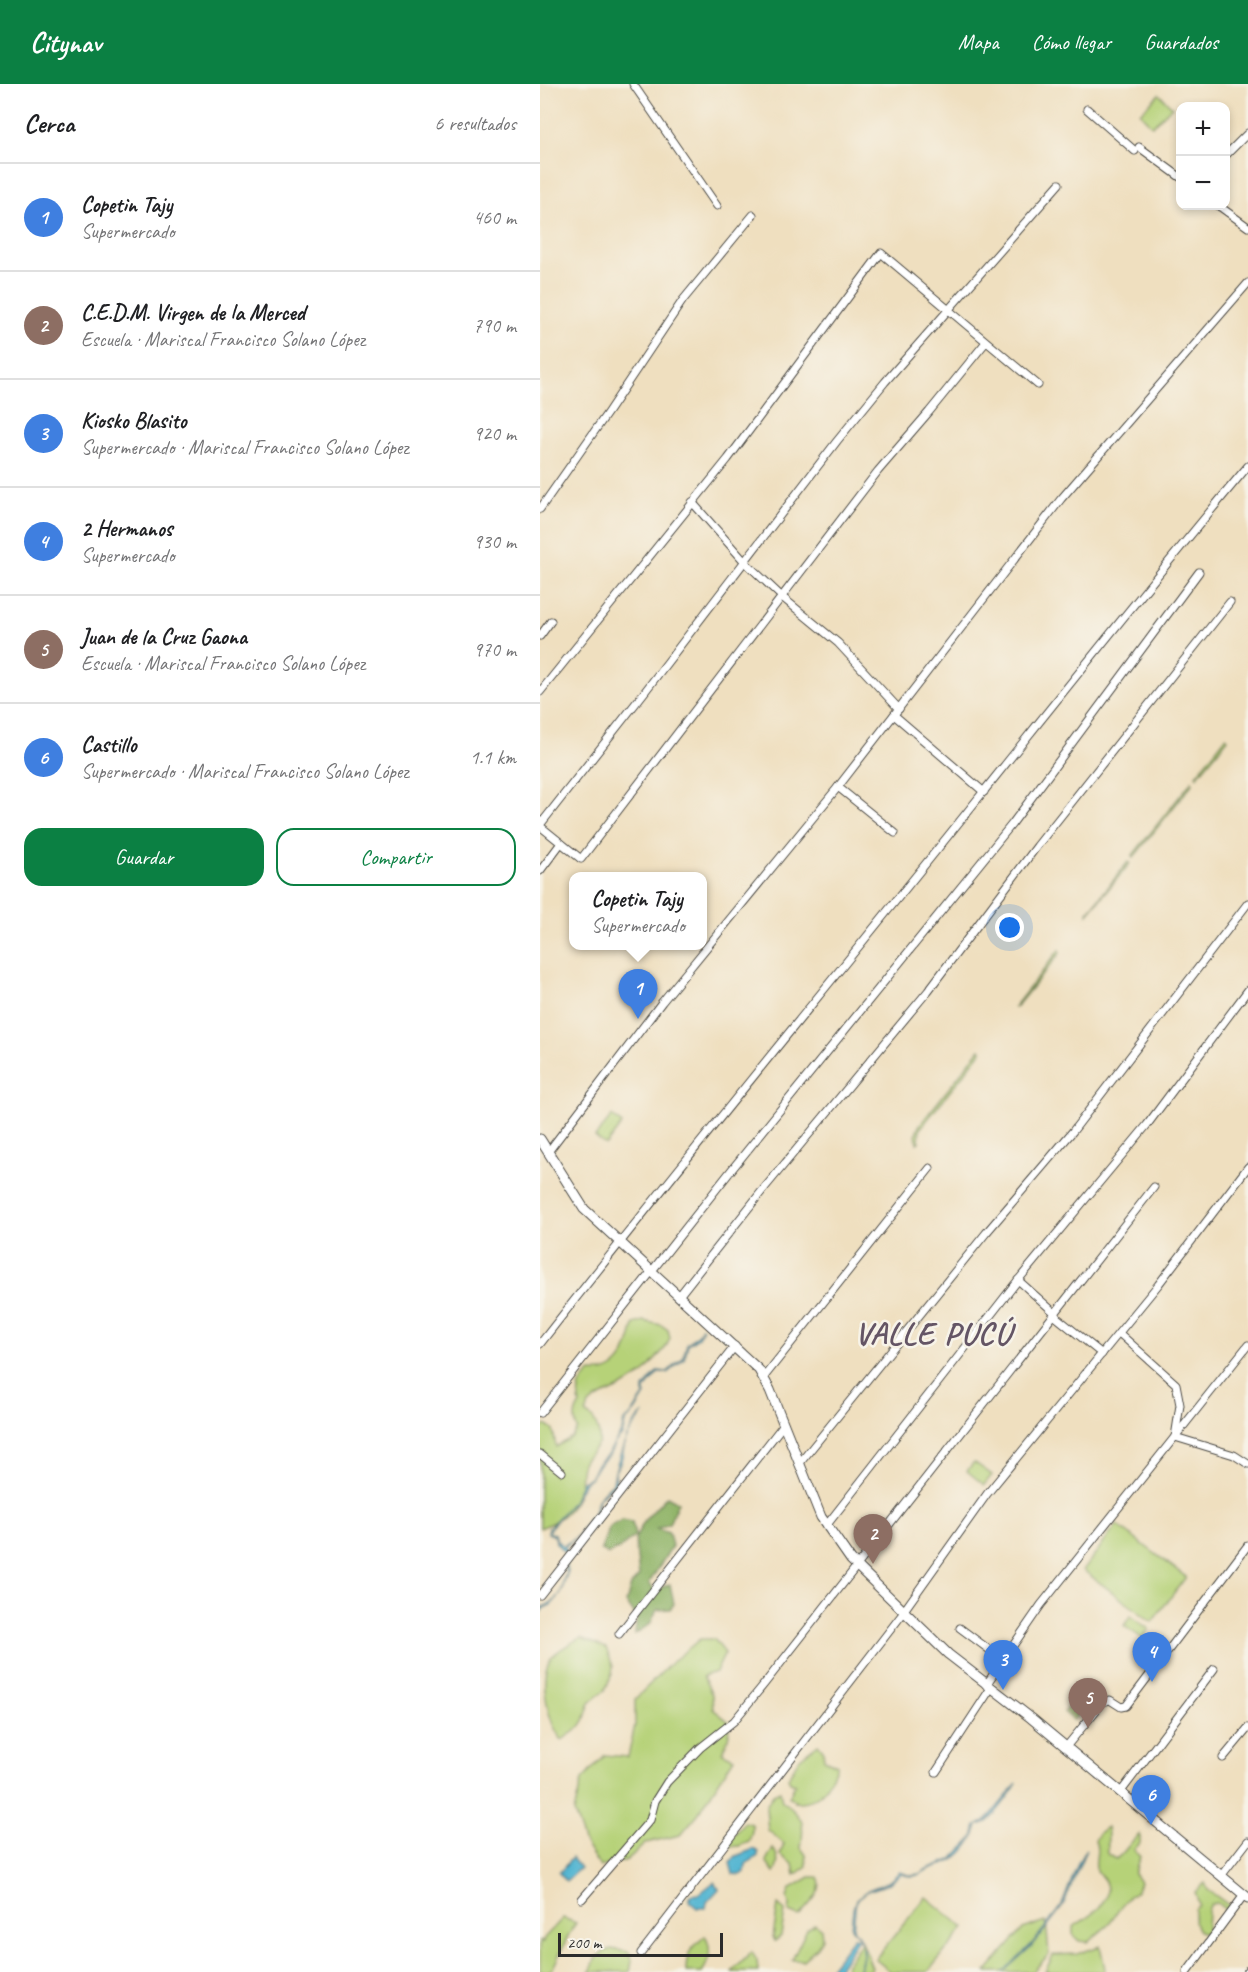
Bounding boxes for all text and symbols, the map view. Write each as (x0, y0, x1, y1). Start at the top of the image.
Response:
text: Citynav (30, 25, 101, 60)
text: Mapa (958, 29, 999, 55)
text: Cómo llegar (1032, 29, 1111, 55)
text: Guardados (1144, 29, 1218, 55)
map controls (1176, 102, 1230, 210)
button: + (1176, 102, 1230, 156)
text: Cerca (24, 107, 74, 140)
text: 6 resultados (434, 111, 516, 136)
button: − (1176, 156, 1230, 210)
text: Copetin Tajy (81, 191, 172, 219)
text: 1 (39, 205, 48, 230)
text: 460 m (473, 205, 516, 230)
text: Supermercado (81, 219, 175, 244)
text: C.E.D.M. Virgen de la Merced (81, 299, 305, 327)
text: 2 (39, 313, 48, 338)
text: 790 m (473, 313, 516, 338)
text: Escuela · Mariscal Francisco Solano López (81, 327, 365, 352)
text: Kiosko Blasito (81, 407, 186, 435)
text: 3 (39, 421, 48, 446)
text: 920 m (473, 421, 516, 446)
text: Supermercado · Mariscal Francisco Solano López (81, 435, 409, 460)
text: 2 Hermanos (81, 515, 172, 543)
text: 4 (39, 529, 48, 554)
text: 930 m (473, 529, 516, 554)
text: Supermercado (81, 543, 175, 568)
text: Juan de la Cruz Gaona (81, 623, 247, 651)
text: 5 (39, 637, 48, 662)
text: 970 m (473, 637, 516, 662)
text: Escuela · Mariscal Francisco Solano López (81, 651, 365, 676)
text: Castillo (81, 731, 136, 759)
text: 6 (39, 745, 48, 770)
text: 1.1 km (470, 745, 516, 770)
text: Supermercado · Mariscal Francisco Solano López (81, 759, 409, 784)
button: Guardar (24, 828, 264, 886)
button: Compartir (276, 828, 516, 886)
popup (569, 872, 707, 950)
text: Copetin Tajy (591, 885, 682, 913)
text: Supermercado (591, 913, 685, 938)
your location (995, 913, 1024, 942)
pin: 1 (618, 970, 658, 1019)
district label: VALLE PUCÚ (855, 1313, 1017, 1354)
pin: 2 (854, 1514, 892, 1564)
pin: 4 (1132, 1632, 1172, 1682)
pin: 3 (984, 1640, 1022, 1690)
pin: 5 (1068, 1678, 1108, 1728)
pin: 6 (1132, 1776, 1170, 1825)
scale bar (558, 1930, 723, 1958)
text: 200 m (567, 1933, 601, 1953)

